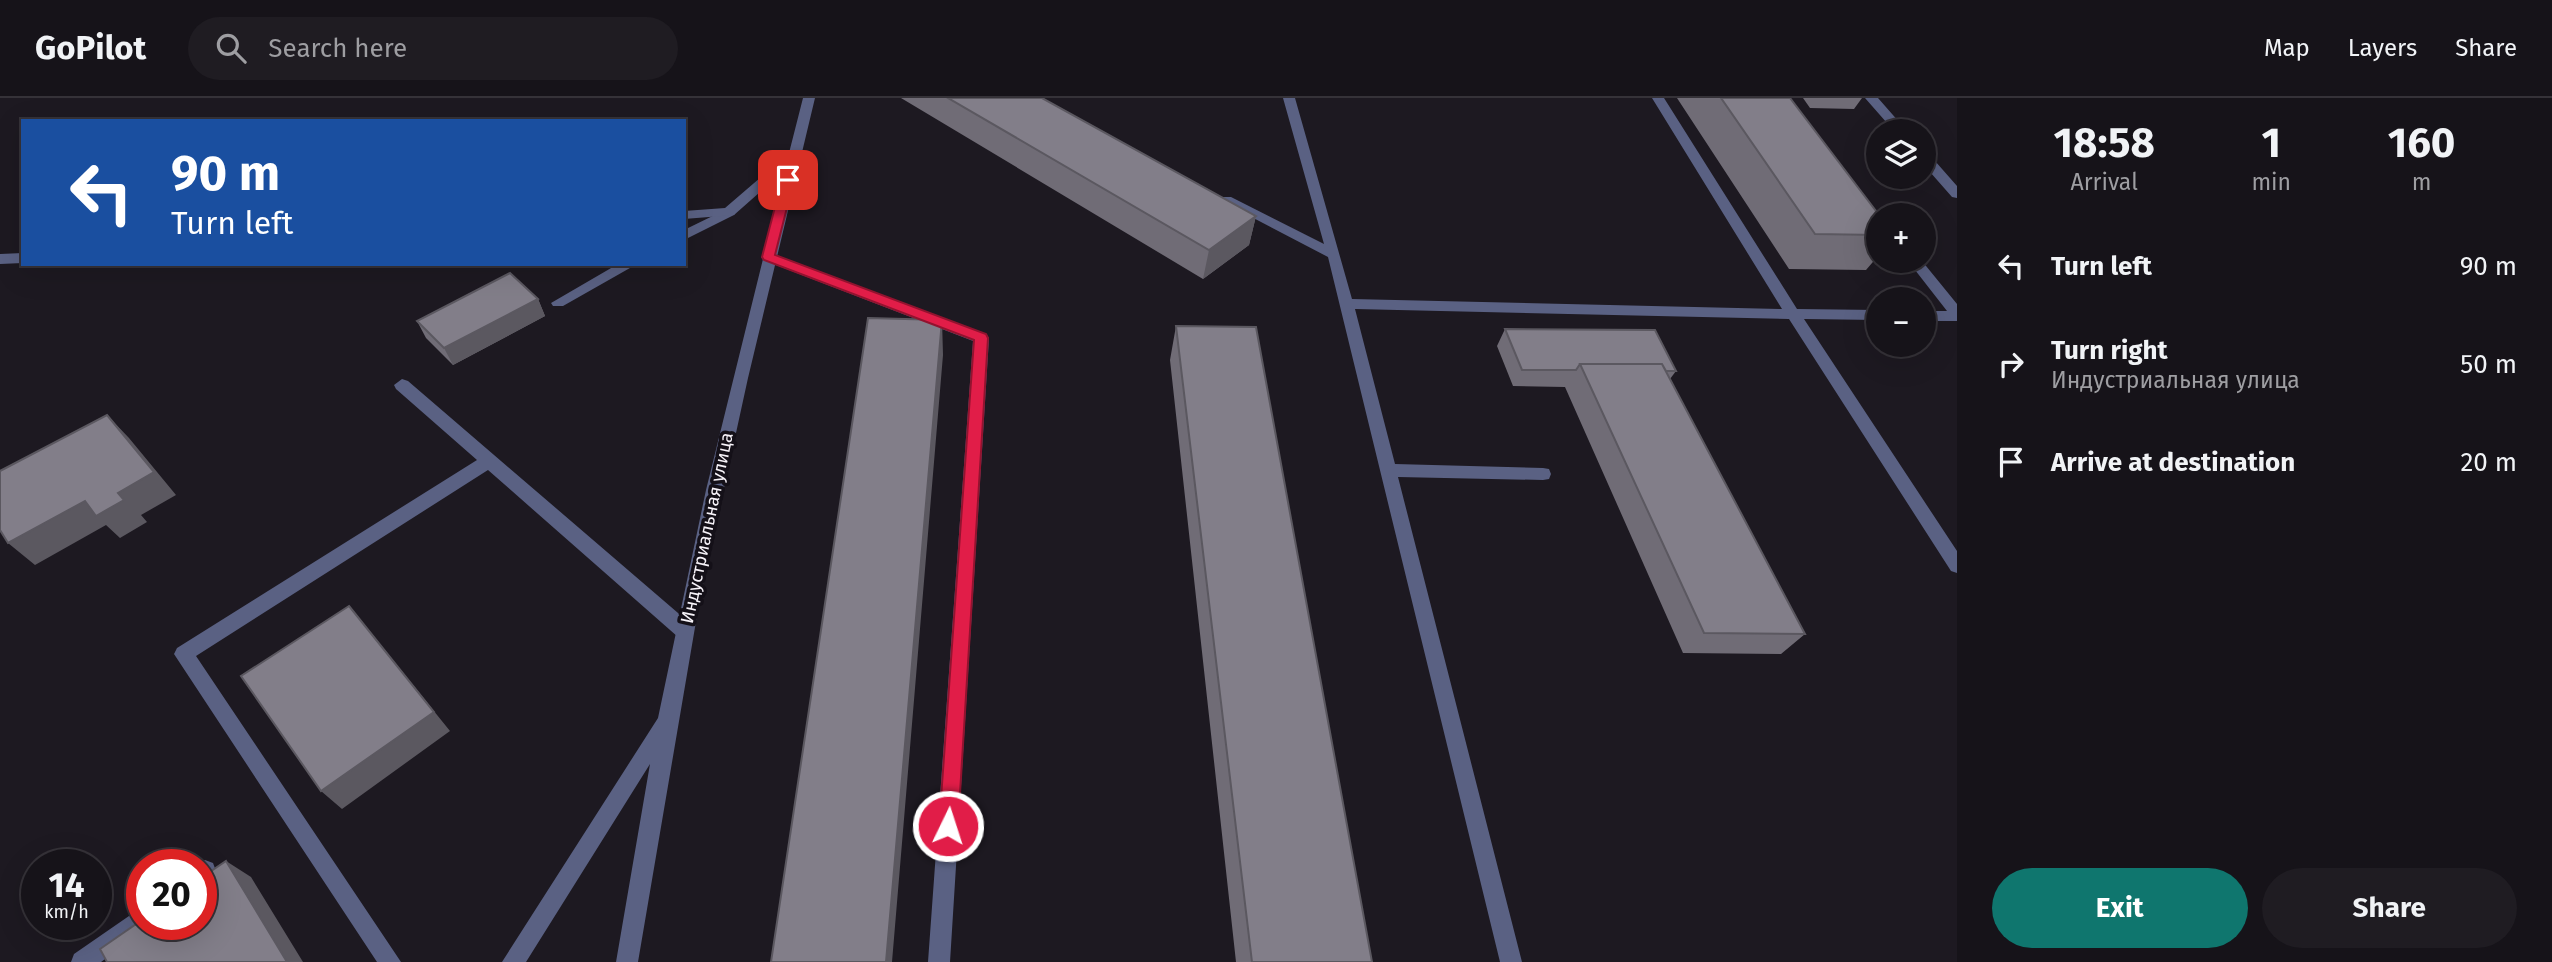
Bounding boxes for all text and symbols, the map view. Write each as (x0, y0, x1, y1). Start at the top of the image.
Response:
search box (188, 17, 678, 80)
text: GoPilot (35, 28, 146, 68)
icon: search (212, 29, 250, 67)
text: Search here (268, 33, 407, 64)
text: Map (2264, 34, 2310, 62)
text: Layers (2348, 34, 2417, 62)
text: Share (2455, 34, 2517, 62)
text: 18:58 (2054, 118, 2155, 168)
text: 1 (2261, 118, 2281, 168)
text: 160 (2388, 118, 2455, 168)
map controls (1866, 119, 1936, 357)
button: layers (1866, 119, 1936, 189)
text: 90 m (171, 144, 280, 203)
icon: left (56, 147, 147, 238)
pin (758, 150, 818, 210)
icon: arrive (769, 161, 807, 199)
text: Arrival (2071, 168, 2138, 196)
text: min (2251, 168, 2291, 196)
text: m (2412, 168, 2431, 196)
button: + (1866, 203, 1936, 273)
text: Turn left (171, 204, 293, 242)
icon: left (1992, 247, 2030, 285)
text: Turn left (2051, 251, 2152, 282)
text: 90 m (2460, 251, 2517, 282)
button: − (1866, 287, 1936, 357)
text: Turn right (2051, 335, 2168, 366)
icon: right (1992, 345, 2030, 383)
text: 50 m (2460, 349, 2517, 380)
text: Индустриальная улица (2051, 366, 2300, 394)
street label: Индустриальная улица (676, 430, 738, 626)
icon: arrive (1992, 443, 2030, 481)
text: Arrive at destination (2051, 447, 2295, 478)
text: 20 m (2460, 447, 2517, 478)
position arrow (911, 789, 985, 863)
speed limit sign: 20 (126, 849, 217, 940)
text: 14 (48, 864, 85, 906)
button: Exit (1992, 868, 2248, 948)
button: Share (2262, 868, 2517, 948)
text: km/h (44, 901, 89, 923)

